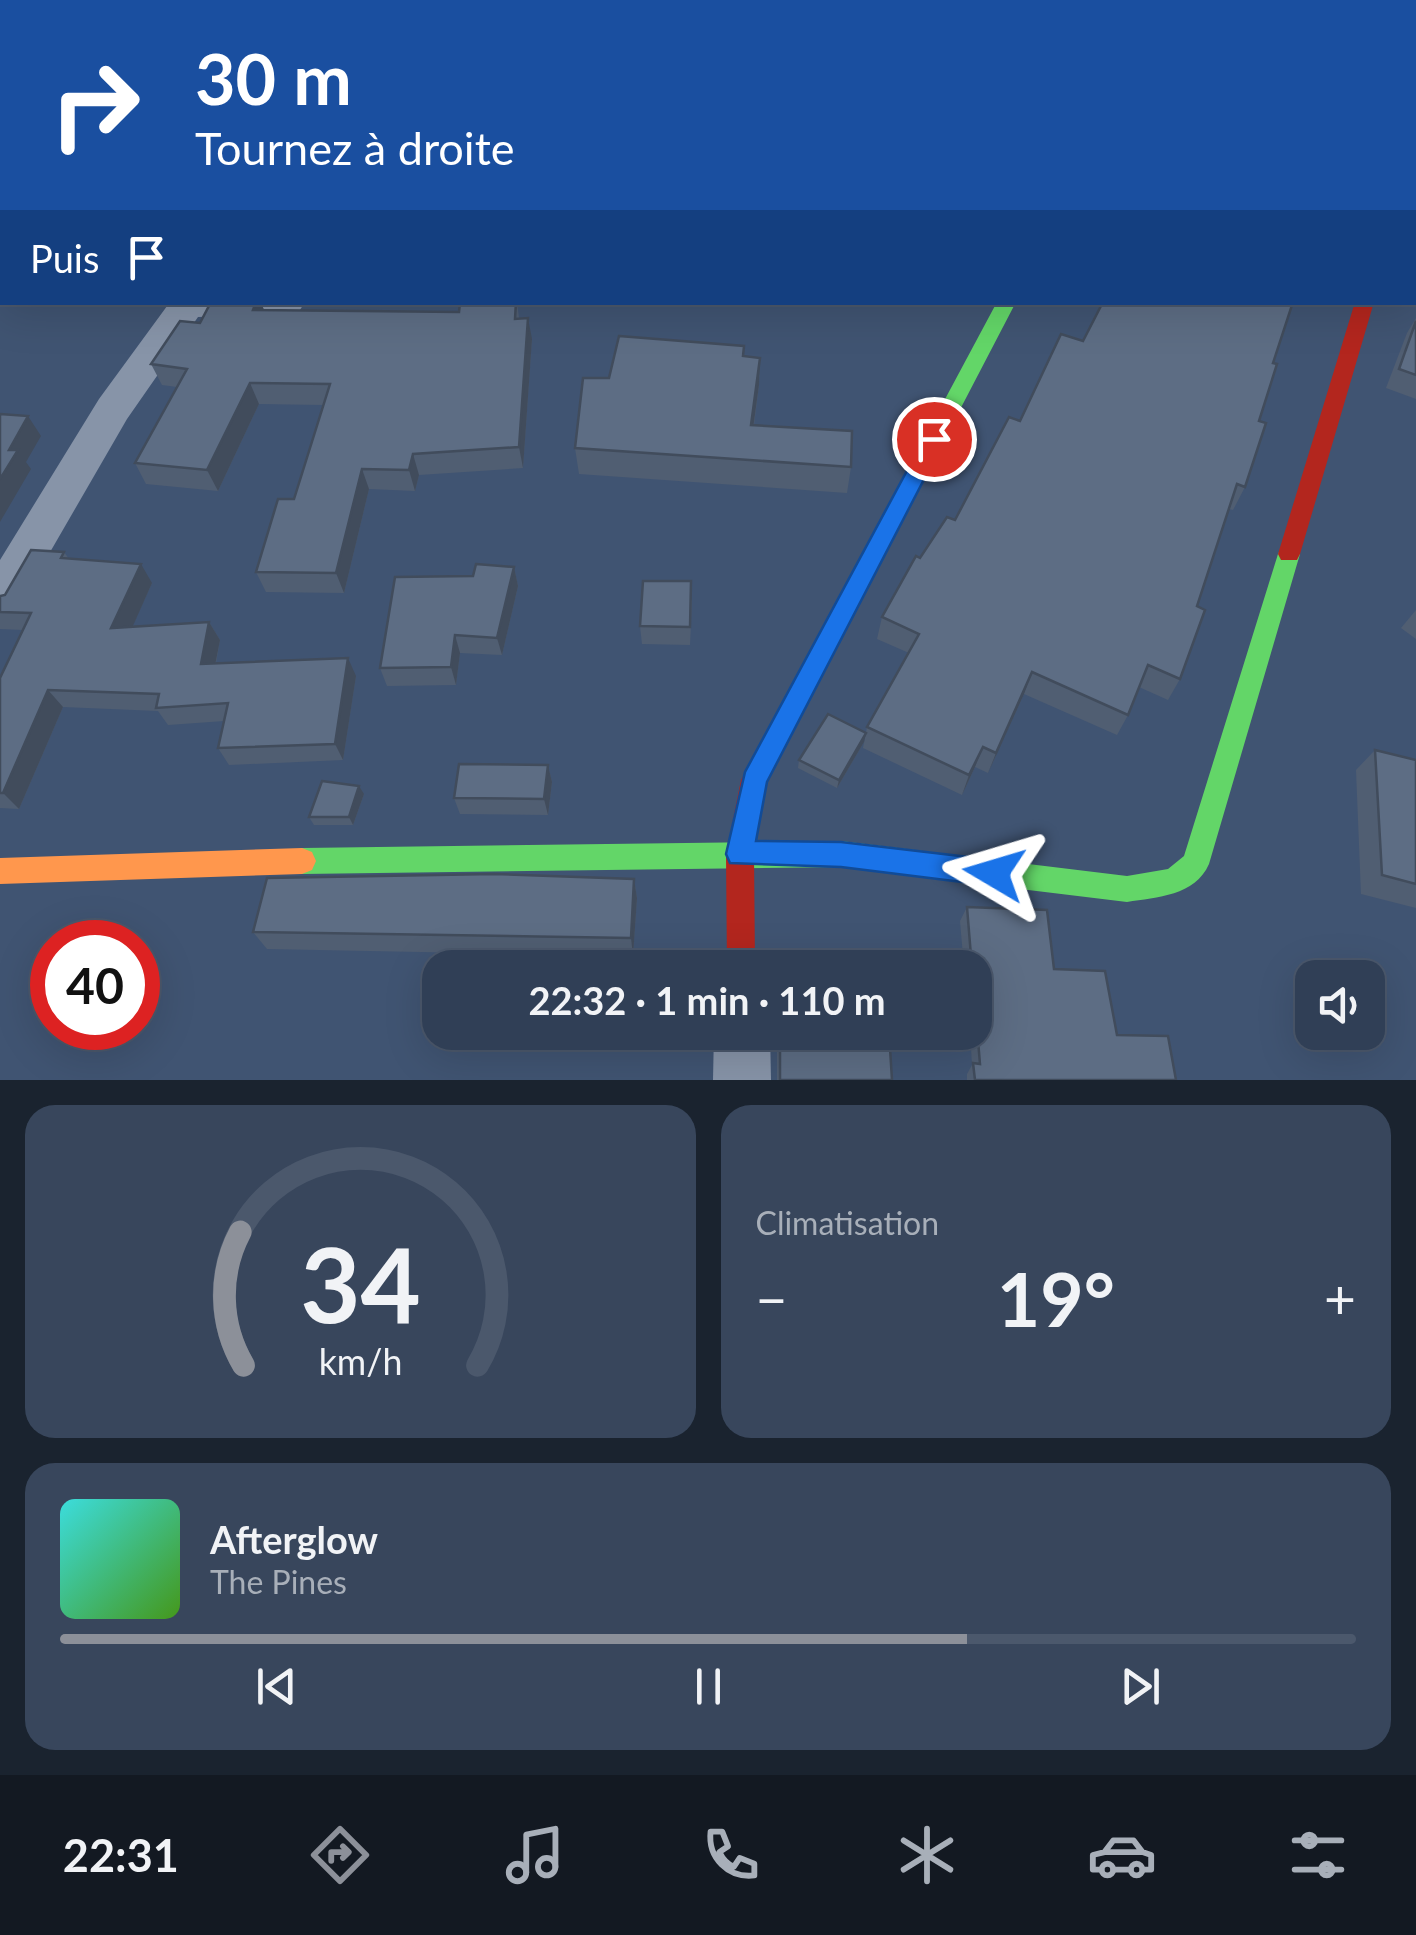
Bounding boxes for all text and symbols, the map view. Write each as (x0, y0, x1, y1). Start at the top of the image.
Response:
text: 30 m (195, 36, 352, 120)
icon: right (30, 40, 160, 170)
text: Tournez à droite (195, 121, 514, 175)
icon: arrive (119, 230, 174, 285)
text: Puis (30, 235, 99, 281)
pin (892, 397, 977, 482)
icon: arrive (907, 412, 962, 467)
position arrow (942, 821, 1046, 925)
speed limit sign: 40 (30, 920, 160, 1050)
map controls (1295, 960, 1385, 1050)
button: sound (1295, 960, 1385, 1050)
text: 22:32 · 1 min · 110 m (528, 977, 886, 1023)
text: Climatisation (756, 1203, 939, 1242)
text: 34 (300, 1220, 421, 1345)
text: 19° (997, 1253, 1115, 1343)
text: − (756, 1265, 787, 1331)
text: + (1324, 1265, 1356, 1331)
text: km/h (318, 1340, 402, 1383)
text: Afterglow (210, 1516, 378, 1562)
text: The Pines (210, 1562, 347, 1601)
icon: previous (249, 1659, 304, 1714)
icon: pause (681, 1659, 736, 1714)
icon: next (1113, 1659, 1168, 1714)
icon: directions (305, 1820, 375, 1890)
icon: music (500, 1820, 570, 1890)
icon: phone (696, 1820, 766, 1890)
icon: climate (892, 1820, 962, 1890)
icon: car (1087, 1820, 1157, 1890)
icon: filters (1283, 1820, 1353, 1890)
text: 22:31 (63, 1828, 179, 1882)

